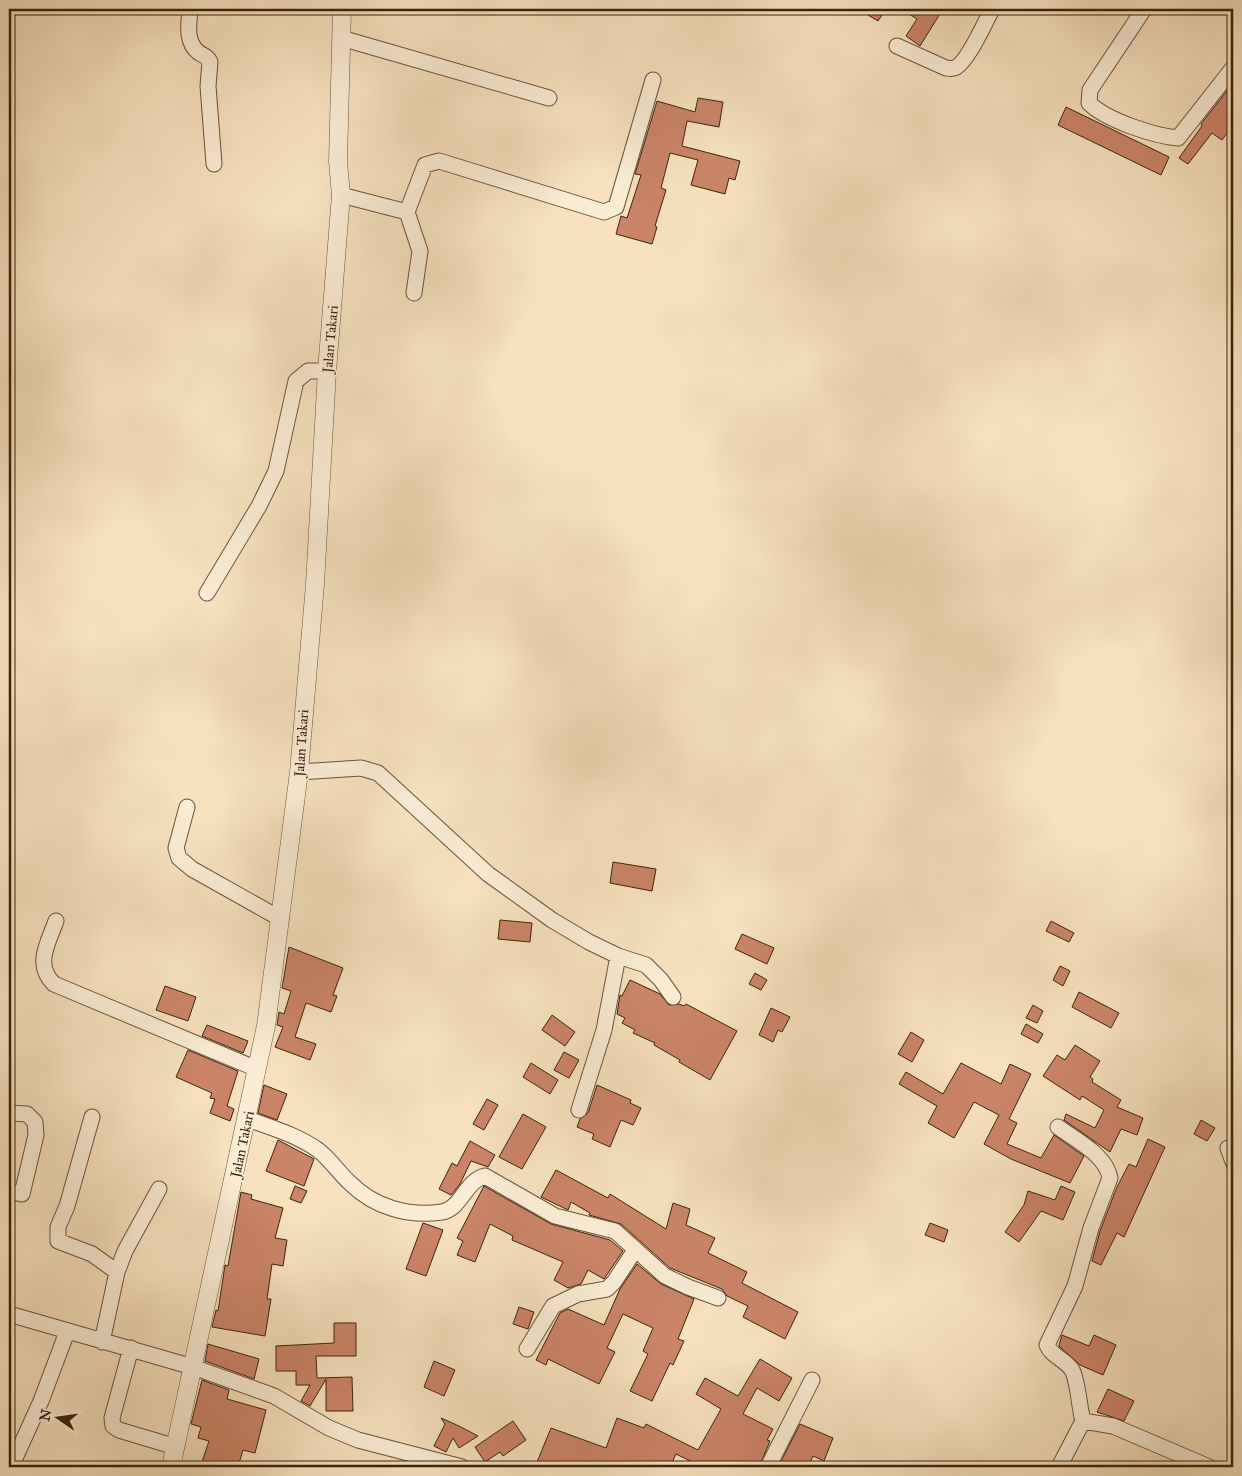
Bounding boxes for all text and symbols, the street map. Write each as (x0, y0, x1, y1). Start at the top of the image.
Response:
street label: Jalan Takari (319, 304, 343, 376)
street label: Jalan Takari (291, 709, 313, 779)
street label: Jalan Takari (227, 1109, 259, 1181)
north arrow (32, 1394, 82, 1444)
text: N (36, 1407, 55, 1423)

